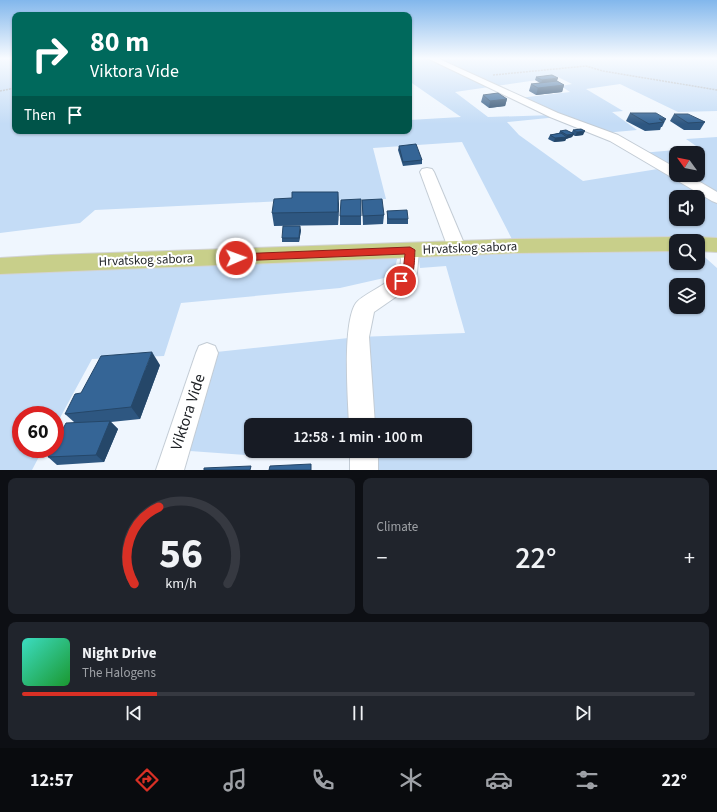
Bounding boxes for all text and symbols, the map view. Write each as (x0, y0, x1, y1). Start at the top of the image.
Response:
text: 80 m (90, 22, 149, 62)
icon: right (24, 28, 76, 80)
text: Viktora Vide (90, 59, 179, 84)
icon: arrive (64, 104, 86, 126)
text: Then (24, 105, 56, 126)
north arrow (669, 146, 705, 182)
map controls (669, 146, 705, 314)
button: sound (669, 190, 705, 226)
button: search (669, 234, 705, 270)
position arrow (215, 237, 257, 279)
street label: Hrvatskog sabora (422, 237, 518, 259)
street label: Hrvatskog sabora (98, 249, 194, 271)
pin (384, 264, 418, 298)
icon: arrive (390, 270, 412, 292)
button: layers (669, 278, 705, 314)
street label: Viktora Vide (165, 371, 211, 453)
speed limit sign: 60 (12, 406, 64, 458)
text: 12:58 · 1 min · 100 m (293, 427, 423, 448)
text: Climate (377, 518, 418, 536)
text: 56 (159, 524, 203, 584)
text: 22° (515, 537, 556, 580)
text: − (377, 542, 387, 574)
text: + (684, 542, 695, 574)
text: km/h (165, 573, 197, 594)
text: Night Drive (82, 643, 157, 664)
text: The Halogens (82, 664, 156, 682)
icon: previous (123, 702, 145, 724)
icon: pause (347, 702, 369, 724)
icon: next (572, 702, 594, 724)
icon: directions (133, 766, 161, 794)
icon: music (221, 766, 249, 794)
icon: phone (309, 766, 337, 794)
icon: climate (397, 766, 425, 794)
icon: car (485, 766, 513, 794)
icon: filters (573, 766, 601, 794)
text: 12:57 (30, 768, 73, 793)
text: 22° (661, 768, 687, 793)

